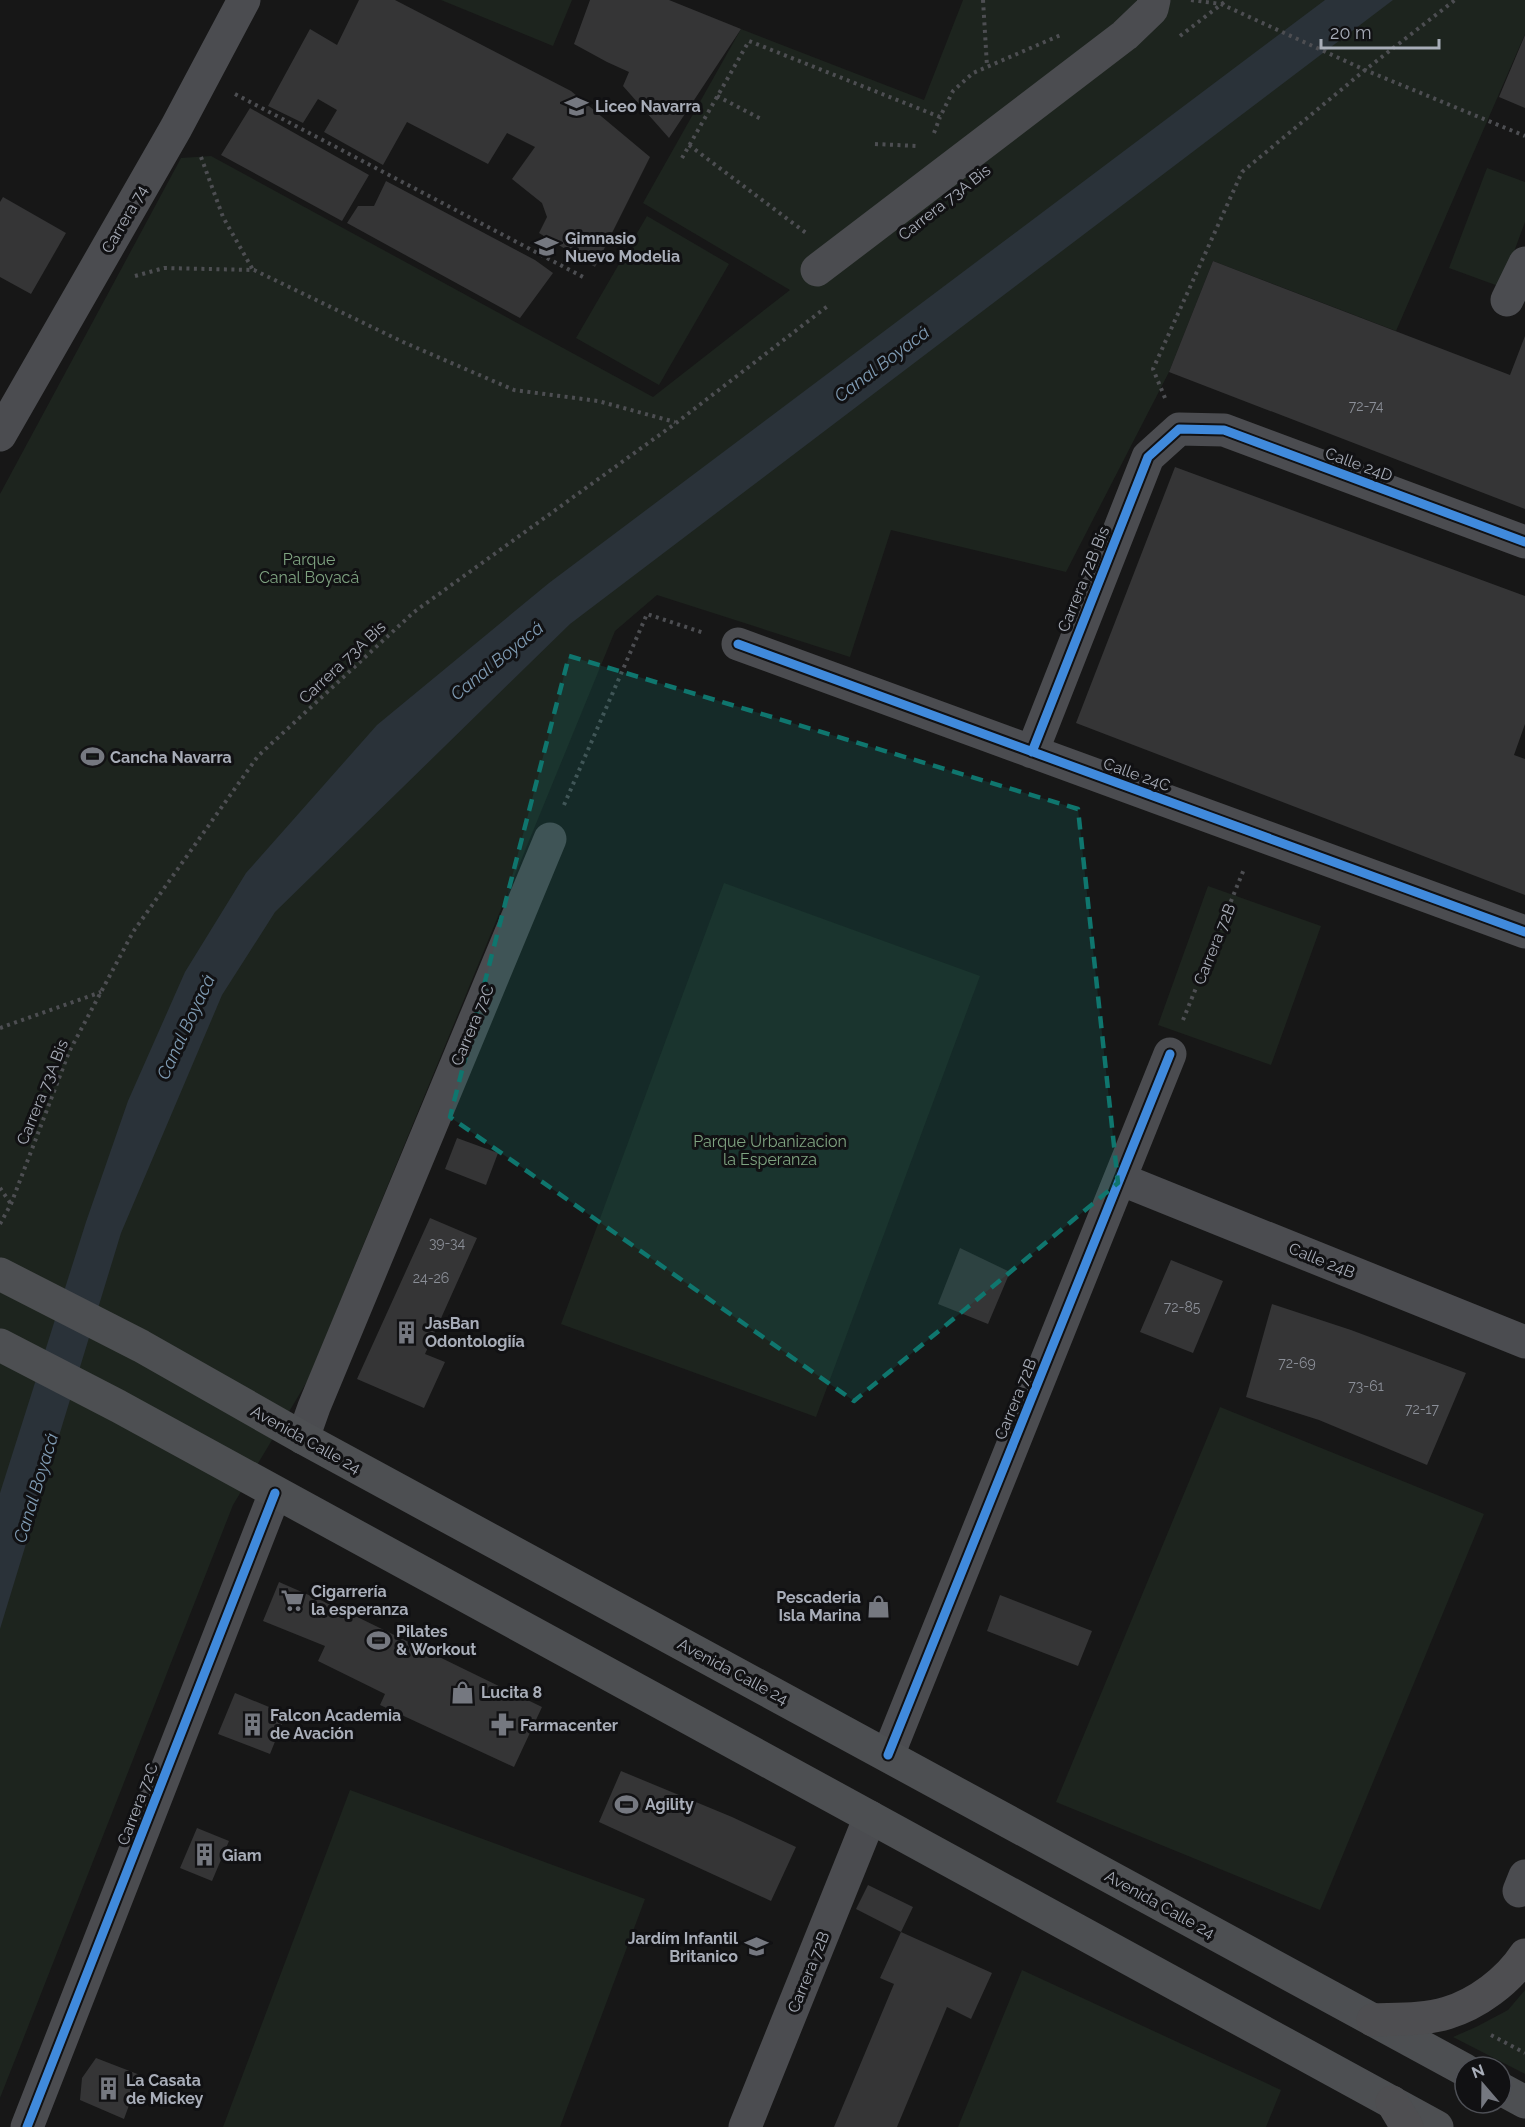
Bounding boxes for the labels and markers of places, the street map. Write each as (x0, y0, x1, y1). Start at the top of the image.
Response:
school or university icon: Liceo Navarra (564, 93, 590, 119)
place label: Liceo Navarra (595, 97, 701, 116)
place label: Gimnasio Nuevo Modelia (565, 229, 680, 266)
school or university icon: Gimnasio Nuevo Modelia (534, 234, 560, 260)
sports icon: Cancha Navarra (79, 744, 105, 770)
place label: Cancha Navarra (110, 748, 232, 767)
place label: JasBan Odontologiía (425, 1314, 525, 1351)
building icon: JasBan Odontologiía (394, 1319, 420, 1345)
place label: Cigarrería la esperanza (311, 1582, 408, 1619)
supermarket icon: Cigarrería la esperanza (280, 1587, 306, 1613)
place label: Pescaderia Isla Marina (776, 1588, 861, 1625)
shop icon: Pescaderia Isla Marina (866, 1593, 892, 1619)
place label: Pilates & Workout (396, 1622, 477, 1659)
sports icon: Pilates & Workout (365, 1627, 391, 1653)
shop icon: Lucita 8 (450, 1679, 476, 1705)
place label: Lucita 8 (481, 1683, 542, 1702)
place label: Falcon Academia de Avación (270, 1706, 401, 1743)
building icon: Falcon Academia de Avación (239, 1711, 265, 1737)
pharmacy icon: Farmacenter (489, 1712, 515, 1738)
place label: Farmacenter (520, 1716, 618, 1735)
sports icon: Agility (614, 1791, 640, 1817)
place label: Agility (645, 1795, 694, 1814)
building icon: Giam (191, 1842, 217, 1868)
place label: Giam (222, 1846, 262, 1865)
place label: Jardím Infantil Britanico (628, 1929, 739, 1966)
school or university icon: Jardím Infantil Britanico (743, 1934, 769, 1960)
place label: La Casata de Mickey (126, 2071, 204, 2108)
building icon: La Casata de Mickey (95, 2076, 121, 2102)

